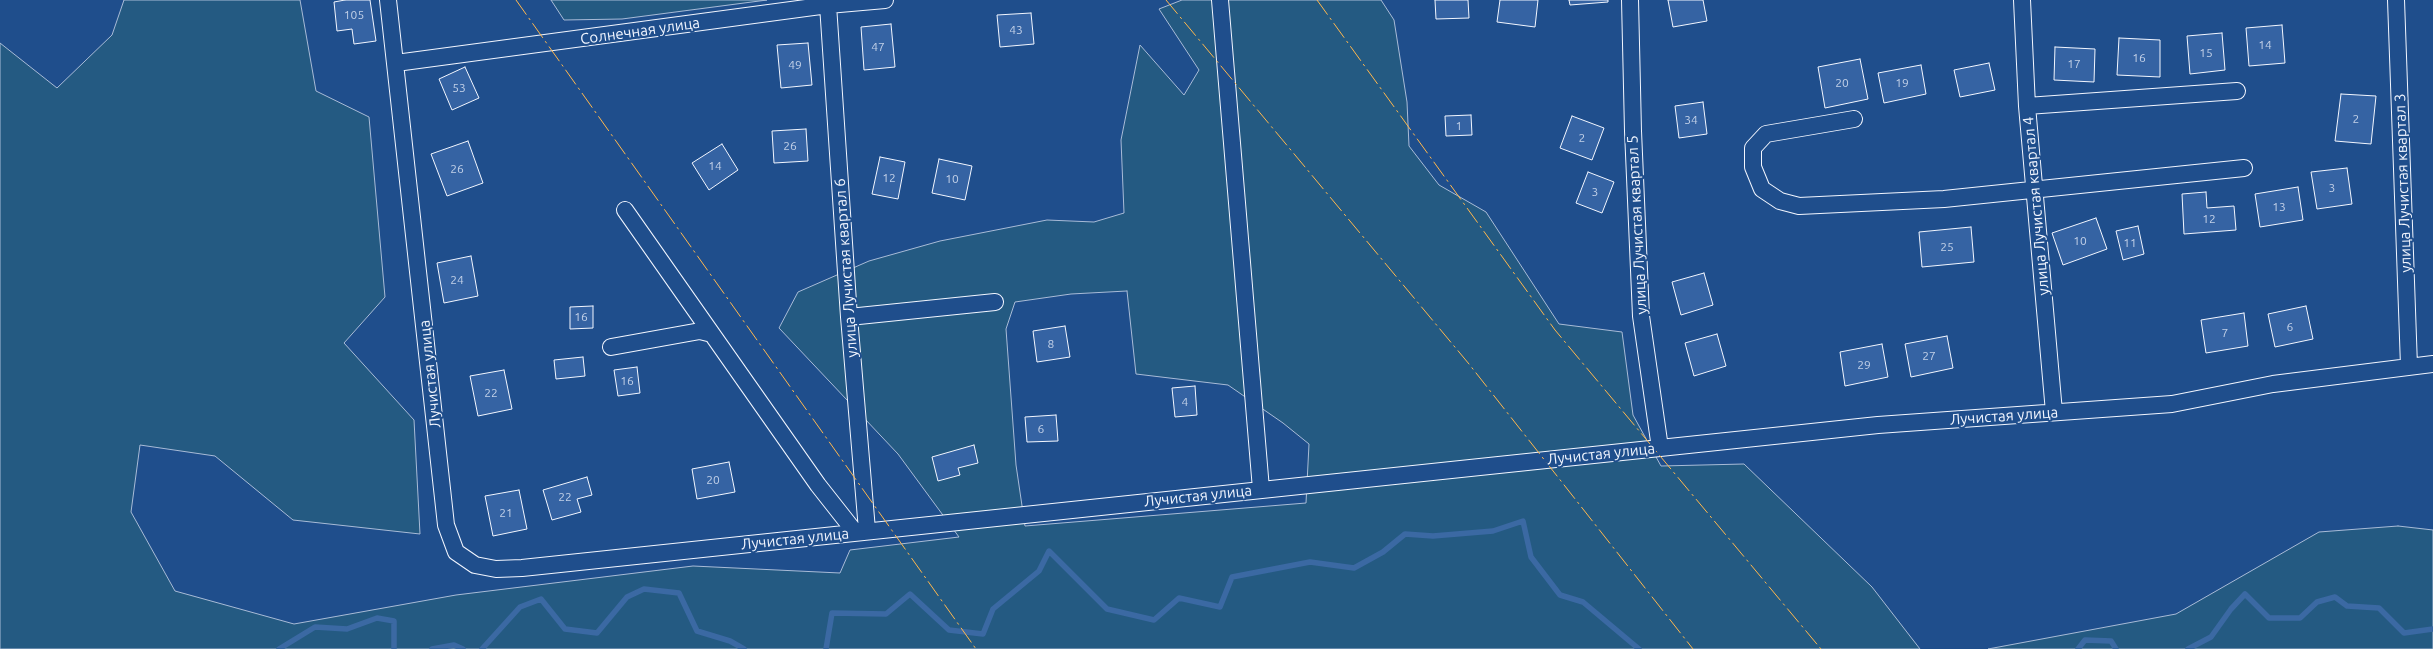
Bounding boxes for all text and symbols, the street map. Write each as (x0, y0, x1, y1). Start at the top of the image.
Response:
house number: 105 (344, 8, 364, 22)
street label: Солнечная улица (579, 14, 701, 48)
house number: 43 (1009, 23, 1023, 37)
house number: 14 (2258, 38, 2272, 52)
house number: 47 (871, 40, 885, 54)
house number: 15 (2199, 46, 2213, 60)
house number: 16 (2132, 51, 2146, 65)
house number: 17 (2067, 57, 2081, 71)
house number: 49 (788, 58, 802, 72)
house number: 20 (1835, 76, 1849, 90)
house number: 19 (1895, 76, 1909, 90)
house number: 53 (452, 81, 466, 95)
street label: улица Лучистая квартал 3 (2391, 93, 2415, 273)
house number: 2 (2353, 112, 2359, 126)
house number: 34 (1684, 113, 1698, 127)
street label: улица Лучистая квартал 4 (2019, 116, 2053, 296)
house number: 1 (1456, 119, 1462, 133)
house number: 2 (1579, 131, 1585, 145)
street label: улица Лучистая квартал 5 (1623, 135, 1651, 315)
house number: 26 (783, 139, 797, 153)
house number: 14 (708, 159, 722, 173)
house number: 26 (450, 162, 464, 176)
house number: 12 (882, 171, 896, 185)
house number: 10 (945, 172, 959, 186)
street label: улица Лучистая квартал 6 (831, 178, 861, 358)
house number: 3 (2329, 181, 2335, 195)
house number: 3 (1592, 185, 1598, 199)
house number: 13 (2272, 200, 2286, 214)
house number: 12 (2202, 212, 2216, 226)
house number: 10 (2073, 234, 2087, 248)
house number: 11 (2123, 236, 2137, 250)
house number: 25 (1940, 240, 1954, 254)
house number: 24 (450, 273, 464, 287)
house number: 16 (574, 310, 588, 324)
street label: Лучистая улица (415, 319, 445, 429)
house number: 6 (2287, 320, 2293, 334)
house number: 7 (2222, 326, 2228, 340)
house number: 8 (1048, 337, 1054, 351)
house number: 27 (1922, 349, 1936, 363)
house number: 29 (1857, 358, 1871, 372)
house number: 16 (620, 374, 634, 388)
house number: 22 (484, 386, 498, 400)
house number: 4 (1182, 395, 1188, 409)
street label: Лучистая улица (1949, 403, 2059, 429)
house number: 6 (1038, 422, 1044, 436)
street label: Лучистая улица (1546, 439, 1656, 469)
house number: 20 (706, 473, 720, 487)
street label: Лучистая улица (1143, 481, 1253, 511)
house number: 22 (558, 490, 572, 504)
house number: 21 (499, 506, 513, 520)
street label: Лучистая улица (740, 524, 850, 554)

